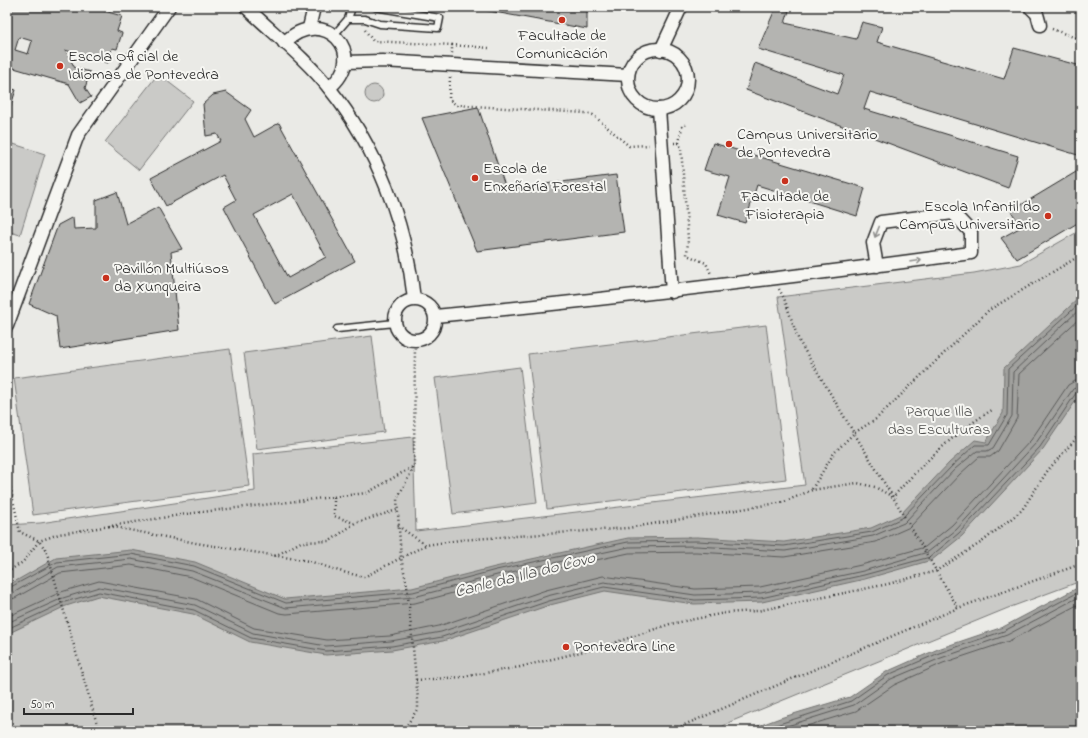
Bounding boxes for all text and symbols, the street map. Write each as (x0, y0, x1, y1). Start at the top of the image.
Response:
marker: Facultade de Comunicación (557, 15, 567, 25)
place label: Facultade de Comunicación (516, 24, 608, 66)
place label: Escola Oficial de Idiomas de Pontevedra (68, 45, 219, 87)
marker: Escola Oficial de Idiomas de Pontevedra (55, 61, 65, 71)
place label: Campus Universitario de Pontevedra (737, 123, 878, 165)
marker: Campus Universitario de Pontevedra (724, 139, 734, 149)
place label: Escola de Enxeñaría Forestal (483, 157, 606, 199)
marker: Escola de Enxeñaría Forestal (470, 173, 480, 183)
marker: Facultade de Fisioterapia (780, 176, 790, 186)
place label: Facultade de Fisioterapia (740, 185, 830, 227)
place label: Escola Infantil do Campus Universitario (899, 195, 1040, 237)
marker: Escola Infantil do Campus Universitario (1043, 211, 1053, 221)
one-way arrow (873, 225, 881, 237)
place label: Pavillón Multiúsos da Xunqueira (114, 257, 229, 299)
one-way arrow (909, 257, 922, 265)
marker: Pavillón Multiúsos da Xunqueira (101, 273, 111, 283)
park label: Parque Illa das Esculturas (888, 400, 990, 442)
water label: Canle da Illa do Covo (452, 545, 599, 605)
place label: Pontevedra Line (574, 635, 676, 659)
marker: Pontevedra Line (561, 642, 571, 652)
scale bar (24, 690, 133, 716)
text: 50 m (30, 696, 54, 714)

